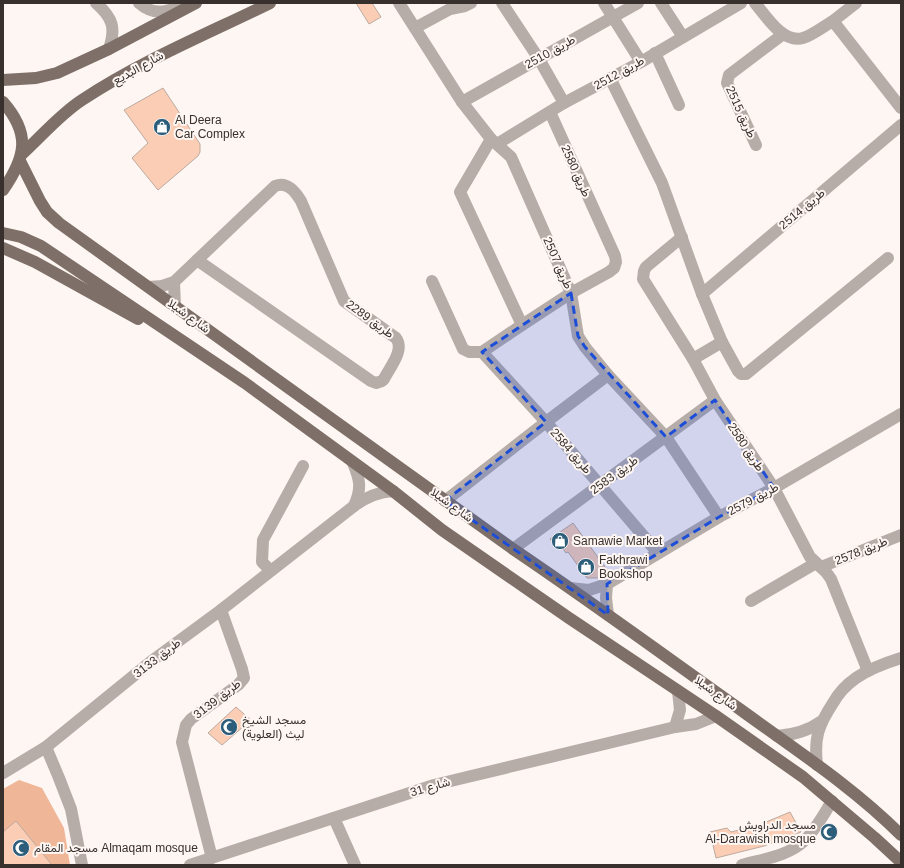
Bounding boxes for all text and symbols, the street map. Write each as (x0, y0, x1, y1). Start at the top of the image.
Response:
street label: طريق 2510 (522, 32, 578, 72)
street label: شارع البديع (110, 48, 167, 89)
street label: طريق 2512 (591, 53, 647, 93)
street label: طريق 2515 (722, 84, 759, 141)
place label: Al Deera Car Complex (175, 113, 245, 141)
shop icon: Al Deera Car Complex (152, 117, 172, 137)
street label: طريق 2580 (557, 143, 594, 200)
street label: طريق 2514 (776, 186, 829, 233)
street label: طريق 2507 (539, 235, 576, 292)
street label: شارع شيلا (164, 296, 213, 338)
street label: طريق 2289 (343, 297, 397, 342)
street label: طريق 2580 (724, 420, 767, 475)
street label: طريق 2584 (547, 425, 595, 477)
street label: طريق 2583 (587, 453, 641, 498)
street label: طريق 2579 (725, 480, 781, 519)
street label: شارع شيلا (427, 485, 476, 527)
shop icon: Samawie Market (550, 531, 570, 551)
place label: Samawie Market (573, 534, 663, 548)
street label: طريق 2578 (833, 534, 890, 569)
place label: Fakhrawi Bookshop (599, 553, 653, 581)
shop icon: Fakhrawi Bookshop (576, 557, 596, 577)
street label: طريق 3133 (131, 635, 184, 681)
street label: شارع شيلا (691, 673, 740, 715)
street label: طريق 3139 (191, 676, 244, 722)
place label: مسجد الشيخ ليث (العلوية) (242, 713, 306, 742)
mosque icon: مسجد الشيخ ليث (العلوية) (219, 717, 239, 737)
street label: شارع 31 (408, 775, 452, 801)
place label: مسجد الدراويش Al-Darawish mosque (705, 818, 816, 846)
mosque icon: مسجد الدراويش Al-Darawish mosque (819, 822, 839, 842)
mosque icon: مسجد المقام Almaqam mosque (11, 838, 31, 858)
place label: مسجد المقام Almaqam mosque (34, 841, 198, 856)

